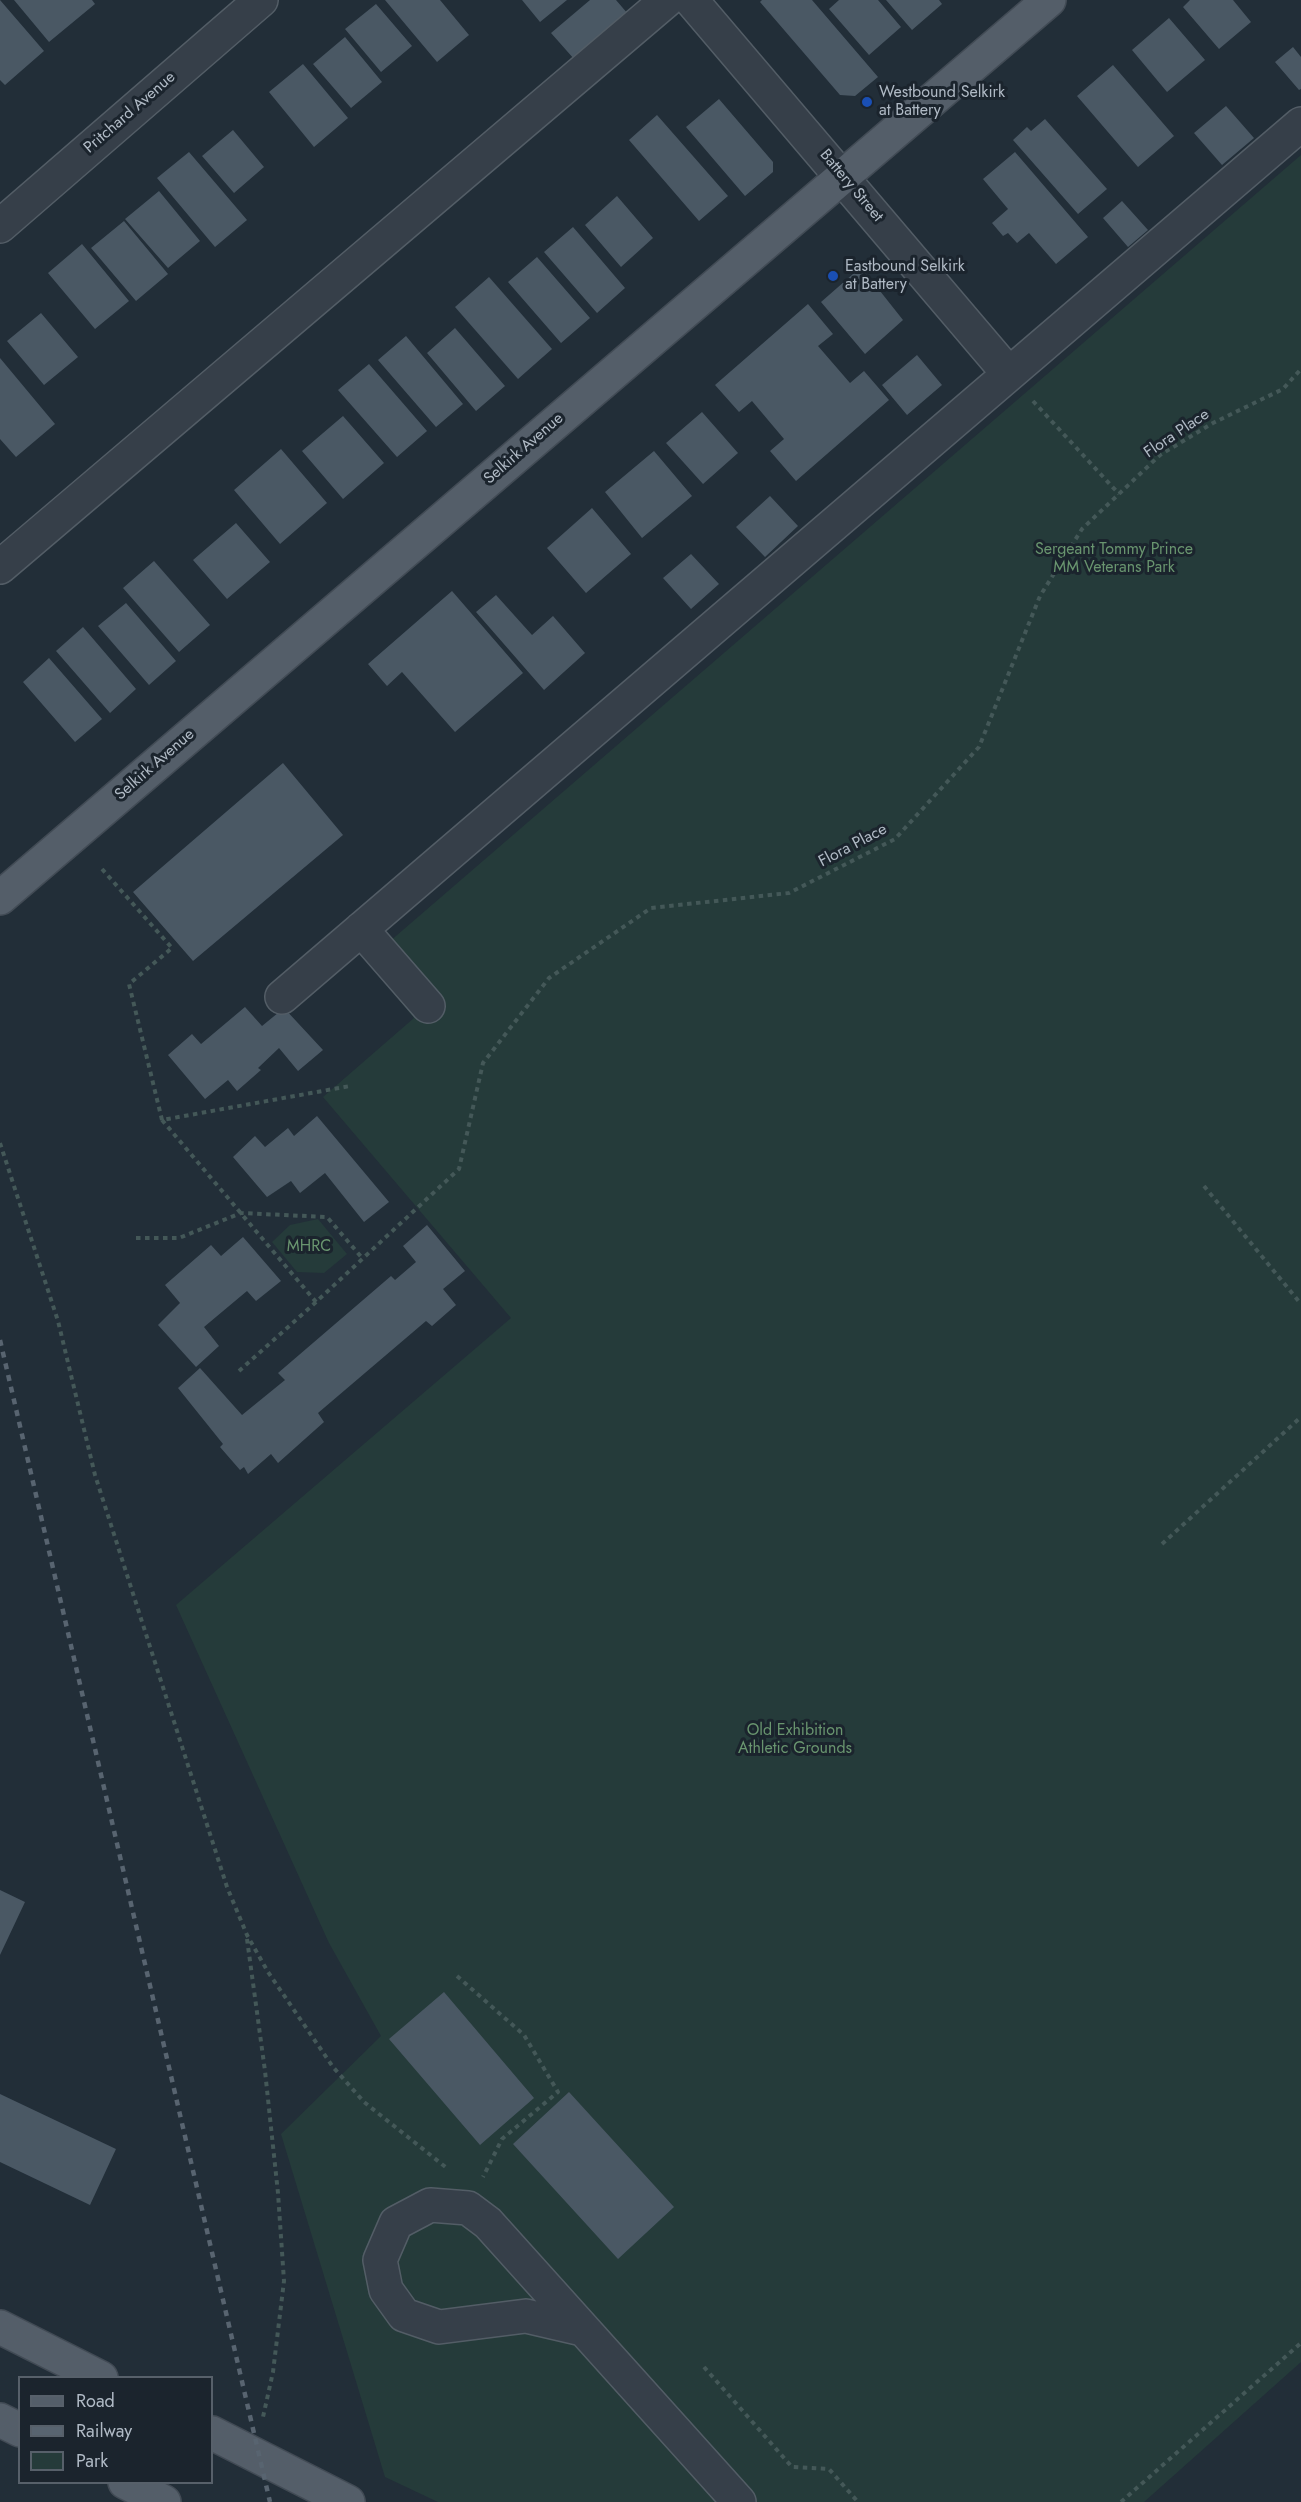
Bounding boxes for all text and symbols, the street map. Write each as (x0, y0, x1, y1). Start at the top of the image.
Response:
street label: Pritchard Avenue (80, 68, 180, 158)
place label: Westbound Selkirk at Battery (879, 83, 1005, 121)
marker: Westbound Selkirk at Battery (860, 95, 874, 109)
street label: Battery Street (815, 146, 887, 226)
place label: Eastbound Selkirk at Battery (845, 257, 965, 295)
marker: Eastbound Selkirk at Battery (826, 269, 840, 283)
street label: Flora Place (1141, 405, 1213, 463)
street label: Selkirk Avenue (480, 409, 568, 489)
park label: Sergeant Tommy Prince MM Veterans Park (1035, 540, 1193, 578)
street label: Selkirk Avenue (111, 725, 199, 805)
street label: Flora Place (816, 820, 890, 872)
park label: MHRC (287, 1237, 331, 1257)
park label: Old Exhibition Athletic Grounds (738, 1721, 852, 1759)
legend (18, 2376, 213, 2484)
text: Road (76, 2388, 115, 2414)
text: Railway (76, 2418, 132, 2444)
text: Park (76, 2448, 108, 2474)

